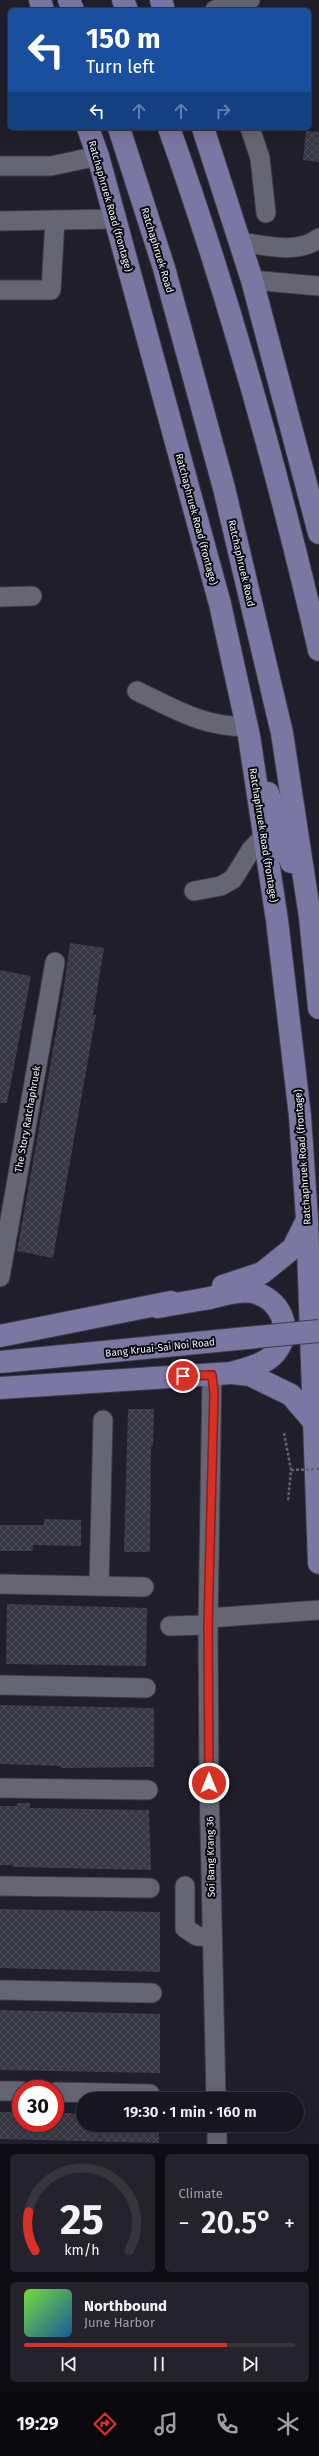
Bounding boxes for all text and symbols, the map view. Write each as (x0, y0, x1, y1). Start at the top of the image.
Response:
text: 150 m (86, 22, 161, 55)
icon: left (20, 24, 72, 76)
text: Turn left (86, 56, 155, 78)
icon: left (86, 100, 108, 122)
icon: ahead (128, 100, 150, 122)
icon: ahead (170, 100, 192, 122)
icon: right (212, 100, 234, 122)
street label: Ratchaphruek Road (frontage) (86, 139, 135, 273)
street label: Ratchaphruek Road (138, 206, 176, 294)
street label: Ratchaphruek Road (frontage) (173, 452, 220, 586)
street label: Ratchaphruek Road (225, 519, 257, 608)
street label: Ratchaphruek Road (frontage) (246, 767, 281, 903)
street label: The Story Ratchaphruek (13, 1064, 43, 1174)
street label: Ratchaphruek Road (frontage) (291, 1089, 314, 1225)
street label: Bang Kruai-Sai Noi Road (105, 1336, 216, 1360)
pin (166, 1359, 200, 1393)
icon: arrive (172, 1365, 194, 1387)
position arrow (188, 1762, 230, 1804)
street label: Soi Bang Krang 36 (204, 1816, 218, 1898)
speed limit sign: 30 (12, 2080, 64, 2132)
text: 19:30 · 1 min · 160 m (123, 2103, 257, 2121)
text: Climate (179, 2186, 223, 2201)
text: 25 (60, 2195, 104, 2245)
text: 20.5° (201, 2205, 272, 2241)
text: − (179, 2210, 190, 2237)
text: + (284, 2210, 295, 2237)
text: km/h (65, 2242, 100, 2259)
text: Northbound (84, 2297, 167, 2315)
text: June Harbor (84, 2315, 155, 2330)
icon: previous (58, 2353, 80, 2375)
icon: pause (148, 2353, 170, 2375)
icon: next (239, 2353, 261, 2375)
icon: directions (91, 2410, 119, 2438)
icon: music (152, 2410, 180, 2438)
icon: phone (213, 2410, 241, 2438)
icon: climate (274, 2410, 302, 2438)
text: 19:29 (17, 2413, 58, 2435)

